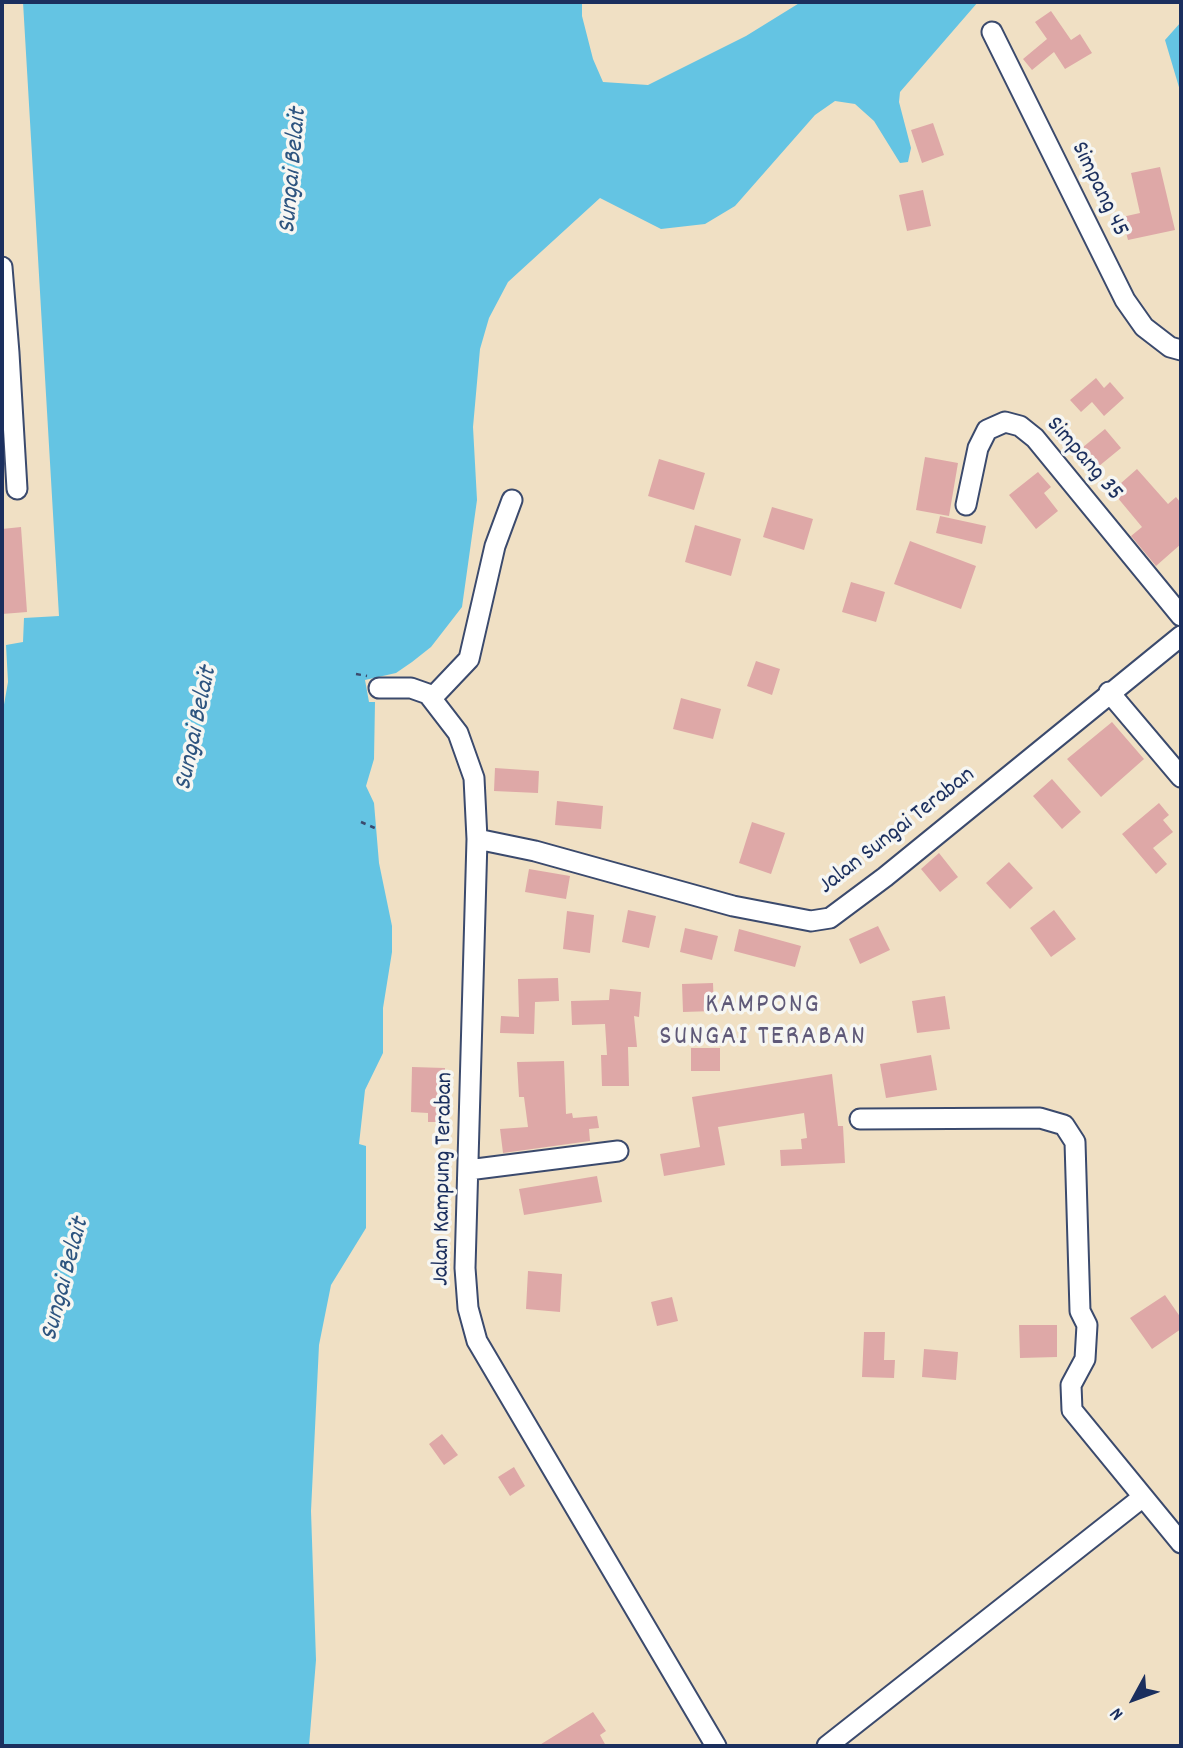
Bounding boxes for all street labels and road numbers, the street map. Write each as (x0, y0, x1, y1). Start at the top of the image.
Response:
street label: Simpang 45 (1063, 138, 1133, 242)
street label: Simpang 35 (1038, 412, 1128, 508)
street label: Jalan Sungai Teraban (814, 762, 982, 902)
street label: Jalan Kampung Teraban (429, 1072, 461, 1286)

